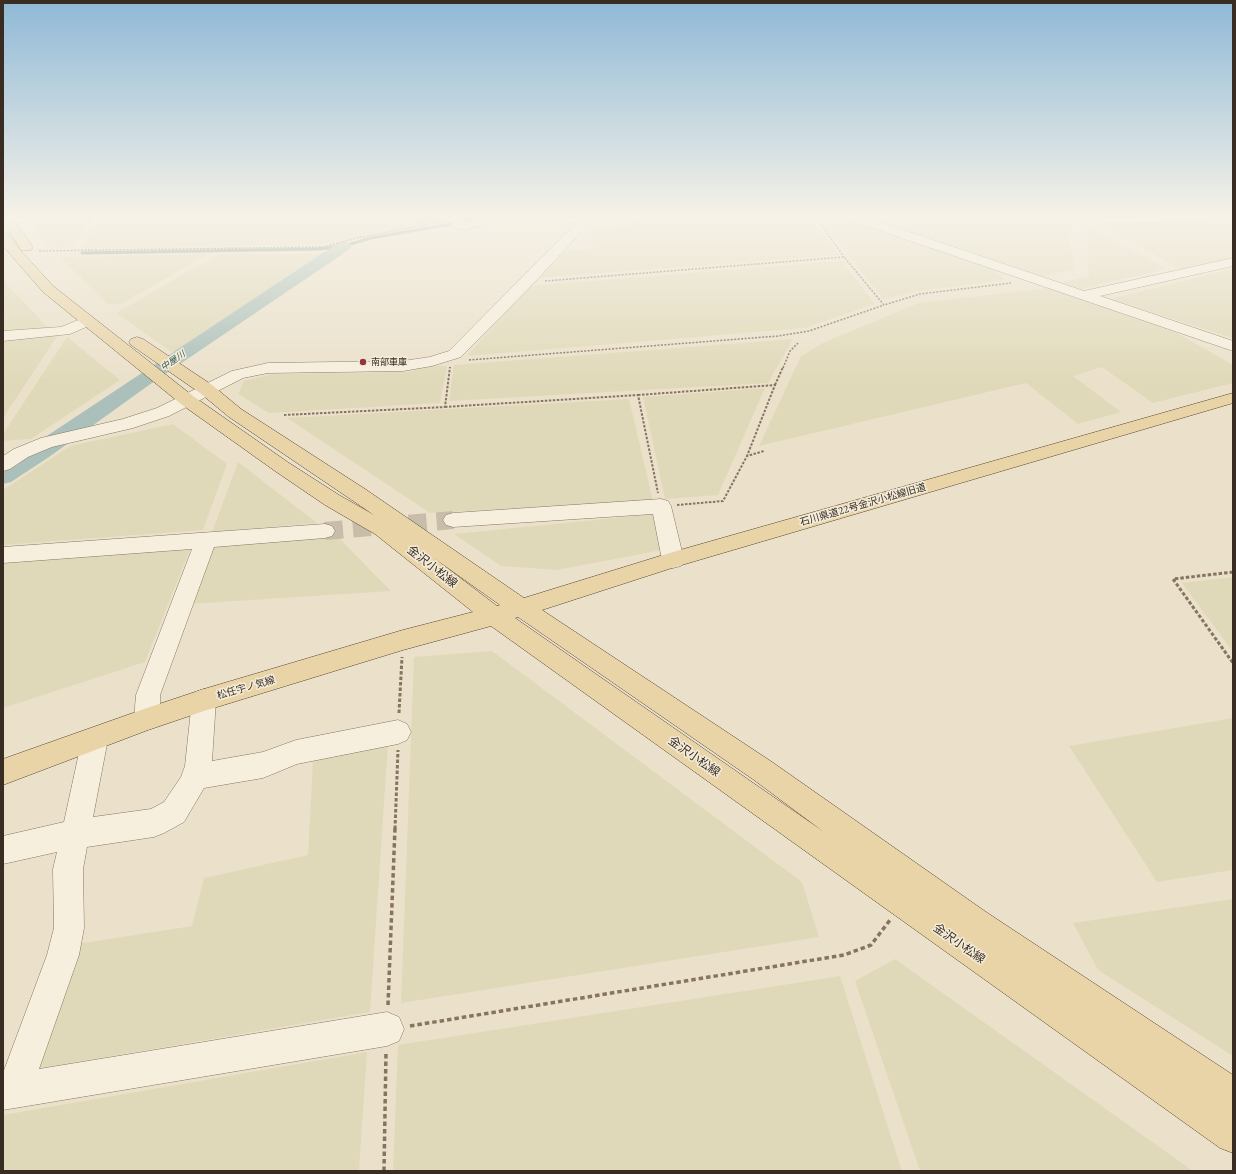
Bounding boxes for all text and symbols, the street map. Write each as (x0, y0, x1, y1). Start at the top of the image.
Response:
water label: 中屋川 (159, 349, 187, 373)
marker: 南部車庫 (358, 357, 368, 367)
place label: 南部車庫 (371, 357, 407, 367)
street label: 石川県道22号金沢小松線旧道 (799, 481, 927, 529)
street label: 金沢小松線 (404, 543, 460, 591)
street label: 松任宇ノ気線 (216, 674, 276, 702)
street label: 金沢小松線 (665, 734, 723, 780)
street label: 金沢小松線 (930, 921, 988, 967)

